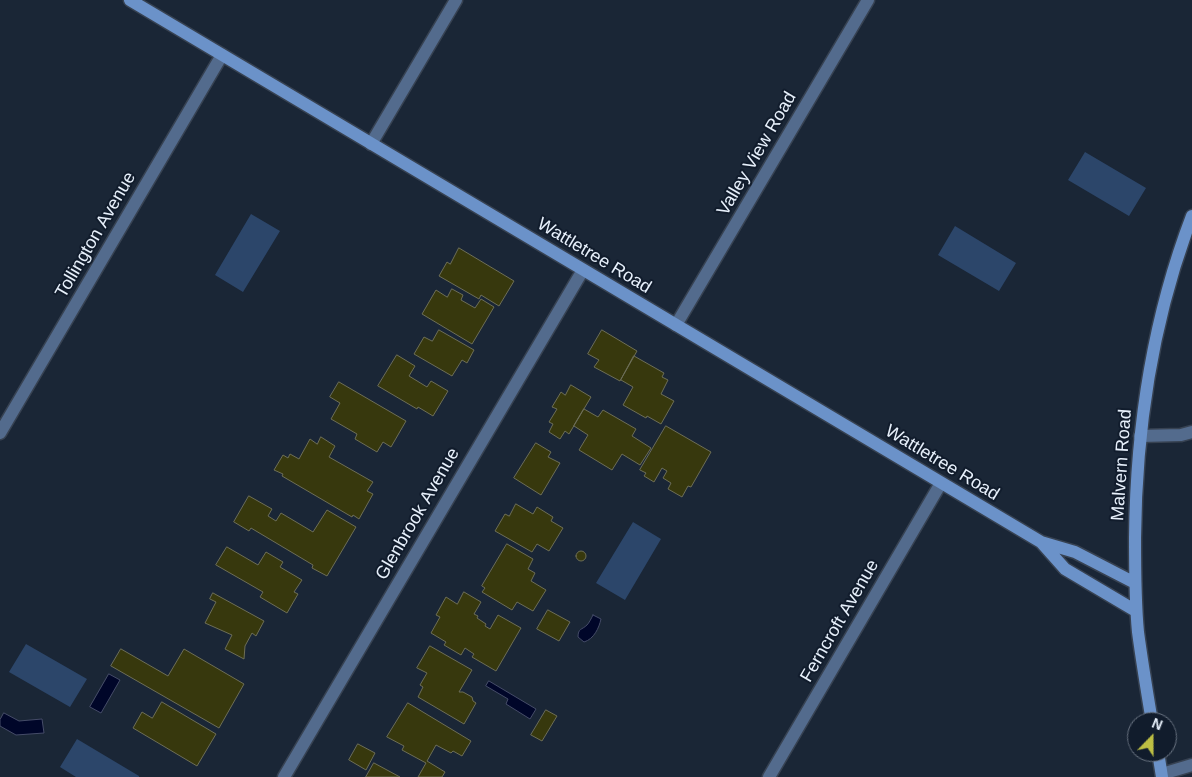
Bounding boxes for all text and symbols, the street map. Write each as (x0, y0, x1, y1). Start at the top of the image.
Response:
street label: Valley View Road (713, 88, 801, 220)
street label: Tollington Avenue (51, 168, 141, 302)
street label: Wattletree Road (533, 213, 655, 299)
street label: Malvern Road (1107, 408, 1137, 522)
street label: Wattletree Road (881, 420, 1003, 506)
street label: Glenbrook Avenue (371, 444, 465, 584)
street label: Ferncroft Avenue (796, 556, 884, 686)
north arrow (1127, 712, 1177, 762)
text: N (1150, 715, 1165, 733)

